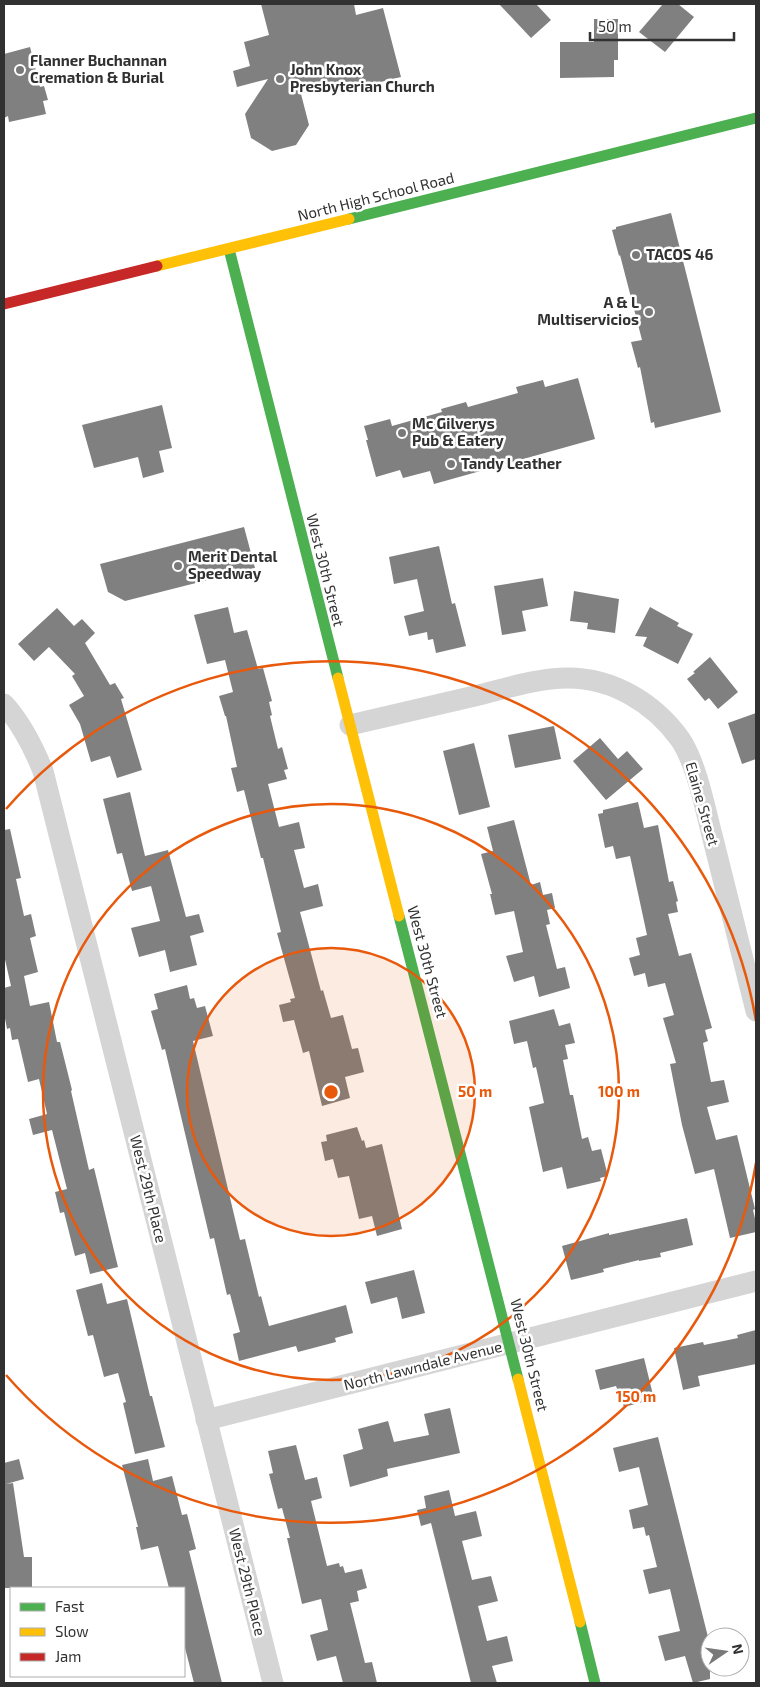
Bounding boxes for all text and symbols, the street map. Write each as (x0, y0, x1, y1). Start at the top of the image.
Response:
scale bar (590, 10, 734, 42)
text: 50 m (598, 17, 632, 35)
place label: Flanner Buchannan Cremation & Burial (30, 51, 167, 86)
place label: John Knox Presbyterian Church (290, 60, 435, 96)
marker: Flanner Buchannan Cremation & Burial (14, 64, 26, 76)
marker: John Knox Presbyterian Church (274, 73, 286, 85)
street label: North High School Road (296, 168, 456, 224)
place label: TACOS 46 (646, 245, 713, 263)
marker: TACOS 46 (630, 249, 642, 261)
place label: A & L Multiservicios (537, 293, 639, 328)
marker: A & L Multiservicios (643, 306, 655, 318)
place label: Mc Gilverys Pub & Eatery (412, 414, 504, 450)
marker: Mc Gilverys Pub & Eatery (396, 427, 408, 439)
place label: Tandy Leather (461, 454, 562, 473)
marker: Tandy Leather (445, 458, 457, 470)
street label: West 30th Street (303, 512, 349, 628)
place label: Merit Dental Speedway (188, 547, 278, 583)
marker: Merit Dental Speedway (172, 560, 184, 572)
street label: Elaine Street (682, 760, 724, 848)
street label: West 30th Street (404, 904, 452, 1020)
text: 50 m (458, 1082, 492, 1100)
text: 100 m (598, 1082, 640, 1100)
centre of rings (322, 1083, 340, 1101)
street label: West 29th Place (127, 1133, 171, 1244)
street label: West 30th Street (507, 1297, 553, 1413)
street label: North Lawndale Avenue (342, 1337, 504, 1393)
text: 150 m (616, 1387, 656, 1405)
street label: West 29th Place (226, 1526, 270, 1637)
legend (10, 1587, 185, 1677)
text: Fast (55, 1597, 85, 1615)
text: Slow (55, 1622, 89, 1640)
north arrow (700, 1627, 750, 1677)
text: N (729, 1642, 748, 1656)
text: Jam (55, 1647, 81, 1665)

